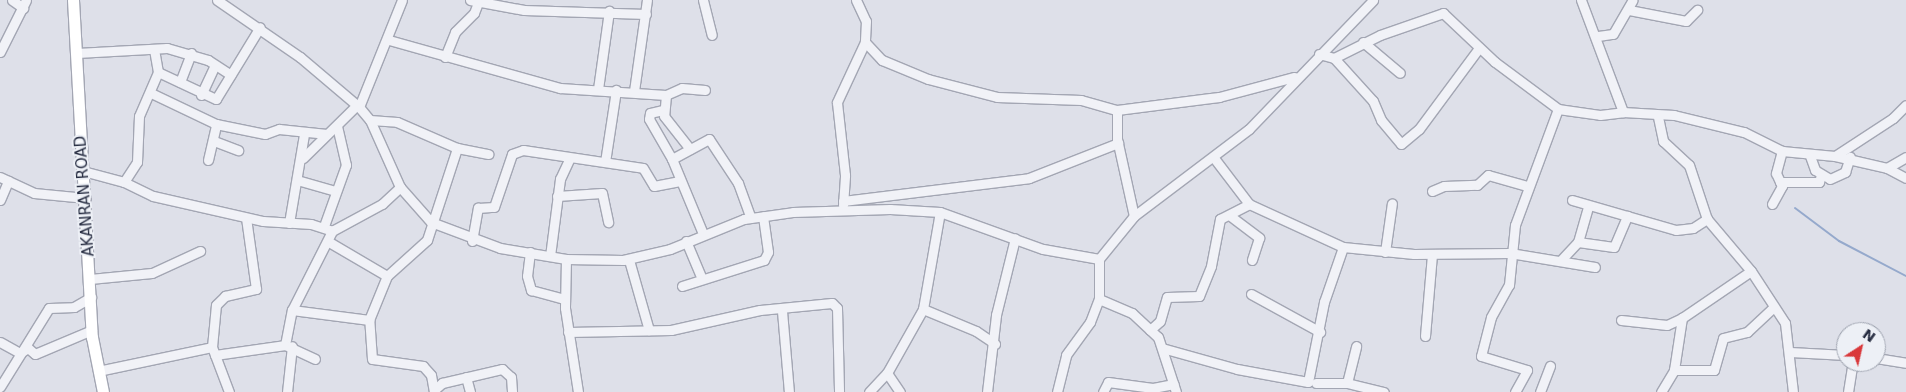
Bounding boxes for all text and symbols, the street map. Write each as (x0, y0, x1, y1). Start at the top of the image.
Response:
street label: AKANRAN ROAD (72, 135, 98, 257)
north arrow (1836, 322, 1886, 372)
text: N (1860, 326, 1878, 345)

